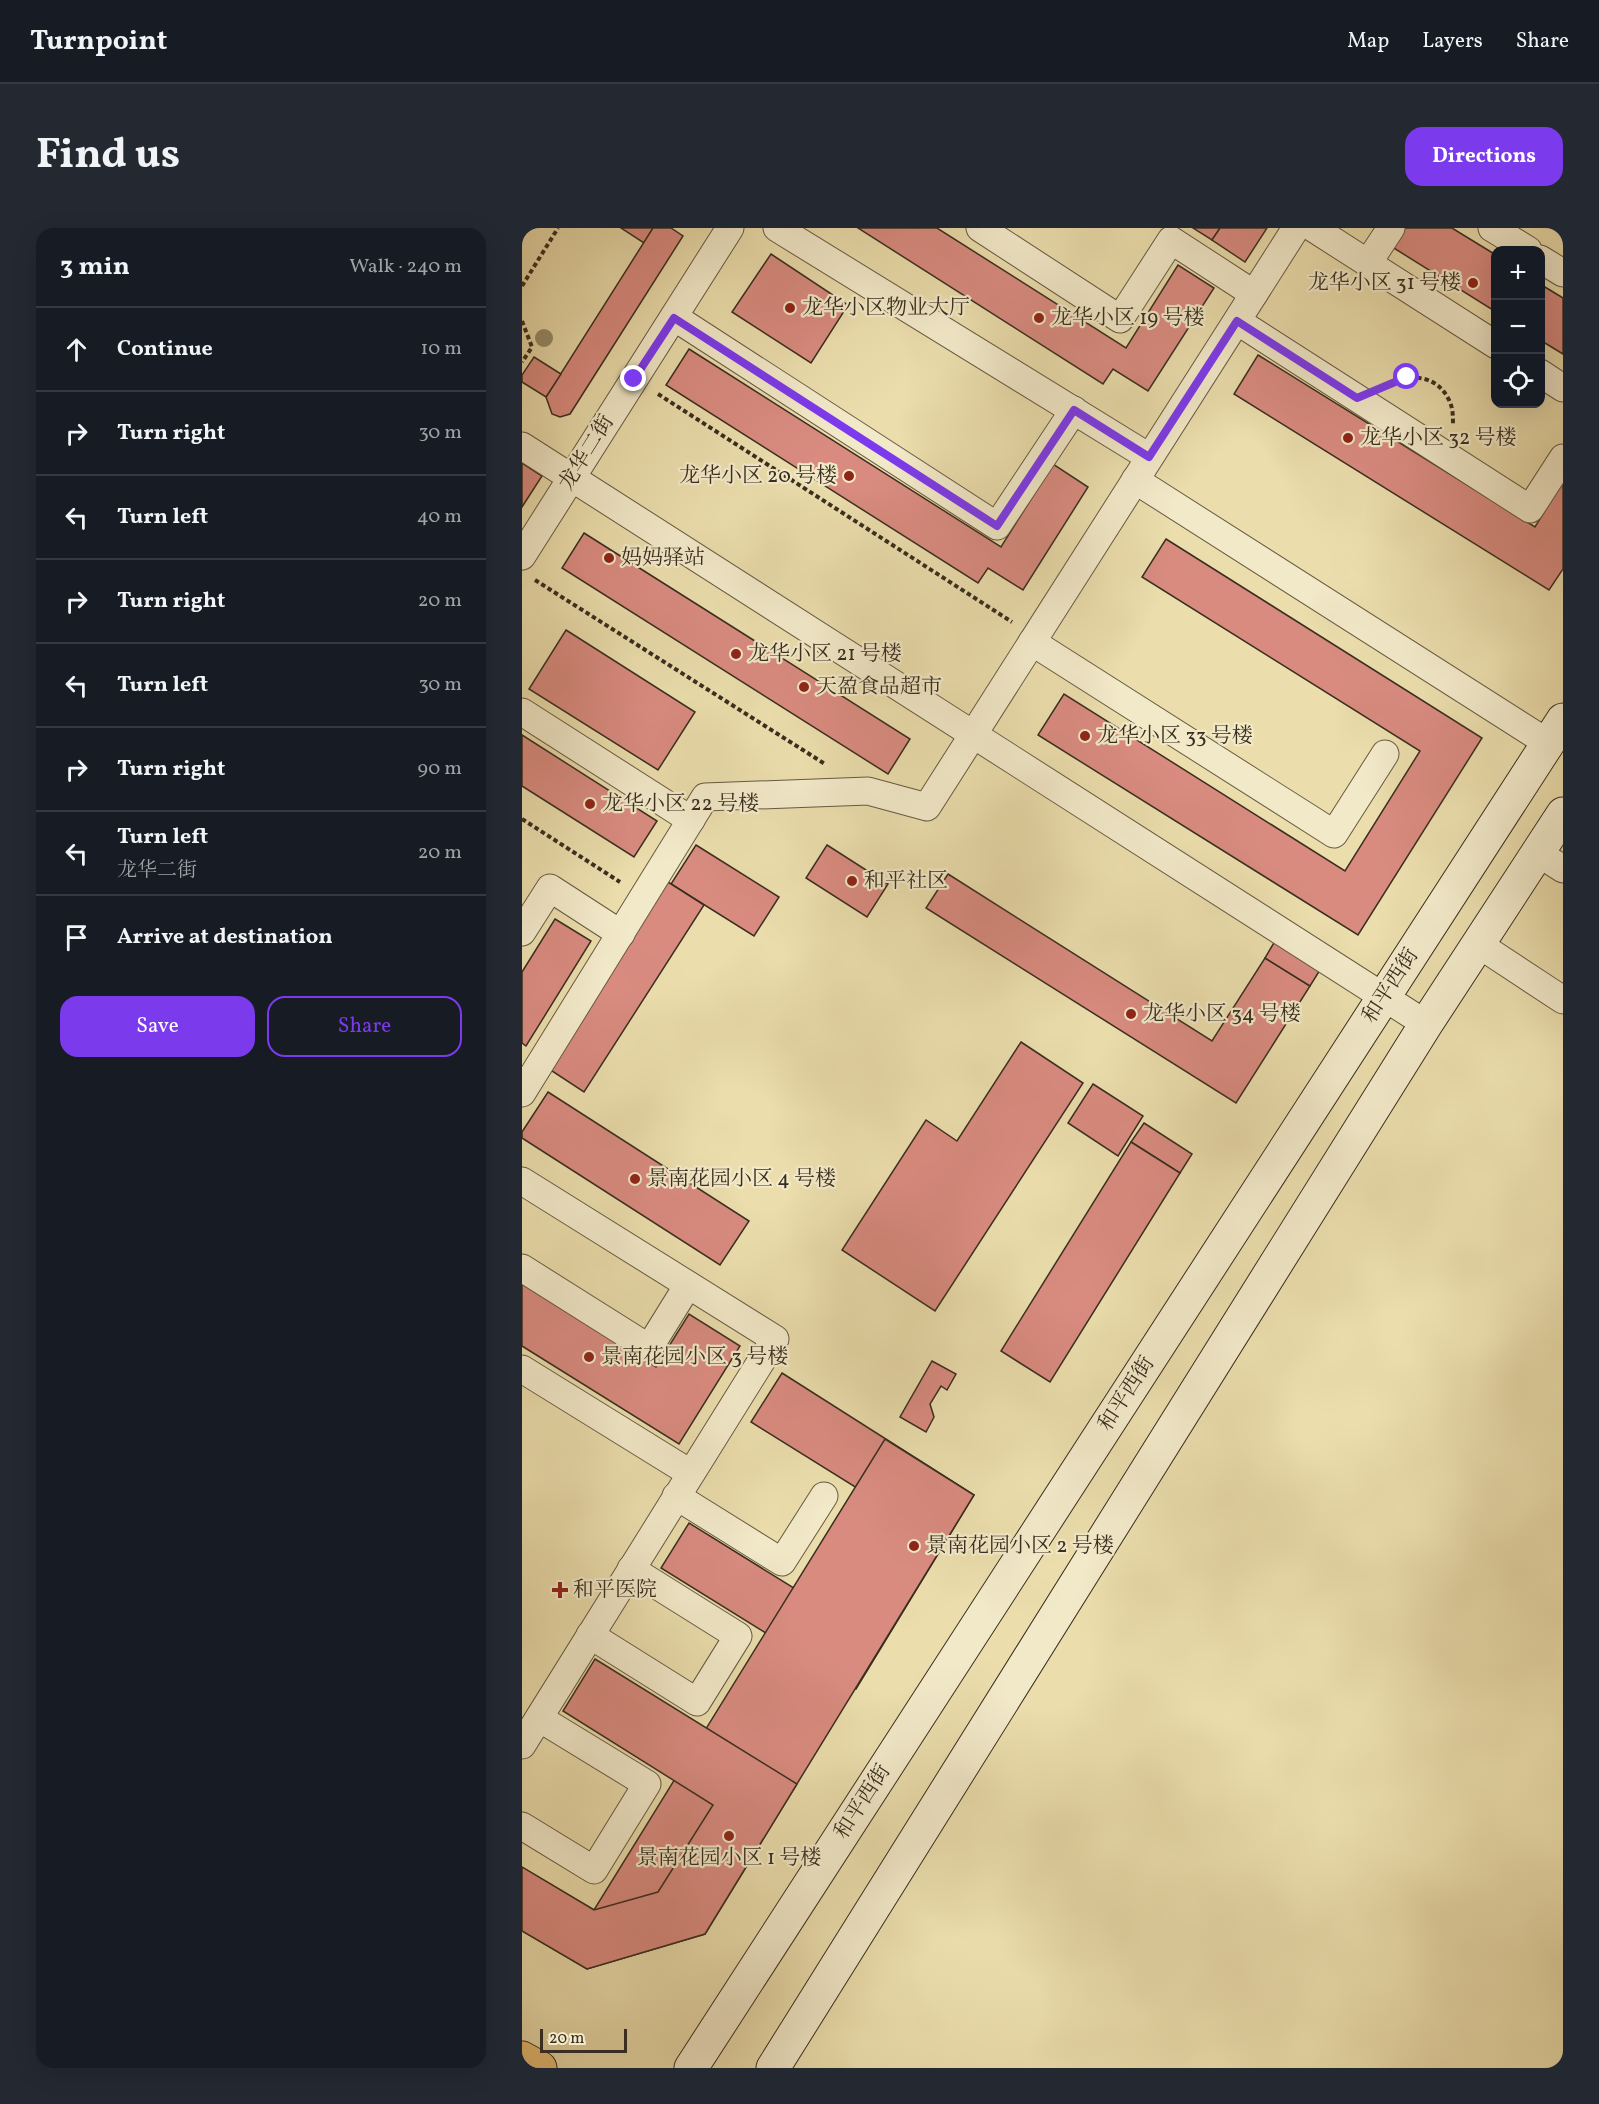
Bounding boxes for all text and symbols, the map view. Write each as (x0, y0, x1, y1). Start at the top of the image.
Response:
text: Turnpoint (30, 22, 167, 61)
text: Map (1347, 27, 1389, 56)
text: Layers (1422, 27, 1483, 56)
text: Share (1516, 27, 1569, 56)
text: Find us (36, 127, 180, 186)
button: Directions (1405, 127, 1563, 186)
map controls (1491, 246, 1545, 408)
button: + (1491, 246, 1545, 300)
text: 3 min (60, 249, 130, 285)
text: Walk · 240 m (349, 253, 462, 281)
place label: 龙华小区 31 号楼 (1308, 269, 1461, 298)
marker: 龙华小区 31 号楼 (1466, 276, 1480, 290)
place label: 龙华小区物业大厅 (802, 294, 970, 323)
button: − (1491, 300, 1545, 354)
marker: 龙华小区物业大厅 (783, 301, 797, 315)
place label: 龙华小区 19 号楼 (1051, 304, 1204, 333)
marker: 龙华小区 19 号楼 (1032, 311, 1046, 325)
icon: ahead (60, 333, 93, 366)
text: Continue (117, 334, 213, 365)
text: 10 m (421, 335, 462, 363)
button: locate (1491, 354, 1545, 408)
route start (1393, 363, 1419, 389)
route end (620, 365, 646, 391)
street label: 龙华二街 (552, 410, 622, 496)
icon: right (60, 417, 93, 450)
text: Turn right (117, 418, 225, 449)
text: 30 m (418, 419, 462, 447)
place label: 龙华小区 32 号楼 (1360, 424, 1516, 453)
marker: 龙华小区 32 号楼 (1341, 431, 1355, 445)
place label: 龙华小区 20 号楼 (679, 462, 837, 491)
marker: 龙华小区 20 号楼 (842, 469, 856, 483)
icon: left (60, 501, 93, 534)
text: Turn left (117, 502, 208, 533)
text: 40 m (417, 503, 462, 531)
place label: 妈妈驿站 (621, 544, 705, 573)
marker: 妈妈驿站 (602, 551, 616, 565)
icon: right (60, 585, 93, 618)
text: Turn right (117, 586, 225, 617)
text: 20 m (418, 587, 462, 615)
place label: 龙华小区 21 号楼 (748, 640, 902, 669)
marker: 龙华小区 21 号楼 (729, 647, 743, 661)
icon: left (60, 669, 93, 702)
text: Turn left (117, 670, 208, 701)
text: 30 m (418, 671, 462, 699)
place label: 天盈食品超市 (816, 673, 942, 702)
marker: 天盈食品超市 (797, 680, 811, 694)
place label: 龙华小区 33 号楼 (1097, 722, 1253, 751)
marker: 龙华小区 33 号楼 (1078, 729, 1092, 743)
icon: right (60, 753, 93, 786)
text: Turn right (117, 754, 225, 785)
text: 90 m (418, 755, 462, 783)
place label: 龙华小区 22 号楼 (602, 790, 759, 819)
marker: 龙华小区 22 号楼 (583, 797, 597, 811)
text: Turn left (117, 822, 208, 853)
icon: left (60, 837, 93, 870)
text: 20 m (418, 839, 462, 867)
text: 龙华二街 (117, 857, 197, 885)
place label: 和平社区 (864, 867, 948, 896)
marker: 和平社区 (845, 874, 859, 888)
icon: arrive (60, 921, 93, 954)
text: Arrive at destination (117, 922, 333, 953)
street label: 和平西街 (1356, 943, 1426, 1029)
button: Save (60, 996, 255, 1057)
button: Share (267, 996, 462, 1057)
place label: 龙华小区 34 号楼 (1143, 1000, 1301, 1029)
marker: 龙华小区 34 号楼 (1124, 1007, 1138, 1021)
place label: 景南花园小区 4 号楼 (647, 1165, 836, 1194)
marker: 景南花园小区 4 号楼 (628, 1172, 642, 1186)
place label: 景南花园小区 3 号楼 (601, 1343, 788, 1372)
marker: 景南花园小区 3 号楼 (582, 1350, 596, 1364)
street label: 和平西街 (1092, 1351, 1162, 1437)
place label: 景南花园小区 2 号楼 (926, 1532, 1114, 1561)
marker: 景南花园小区 2 号楼 (907, 1539, 921, 1553)
place label: 和平医院 (573, 1576, 657, 1605)
marker: 和平医院 (551, 1581, 569, 1599)
street label: 和平西街 (828, 1759, 898, 1845)
marker: 景南花园小区 1 号楼 (722, 1829, 736, 1843)
place label: 景南花园小区 1 号楼 (637, 1844, 821, 1873)
scale bar (540, 2026, 627, 2054)
text: 20 m (549, 2028, 584, 2050)

